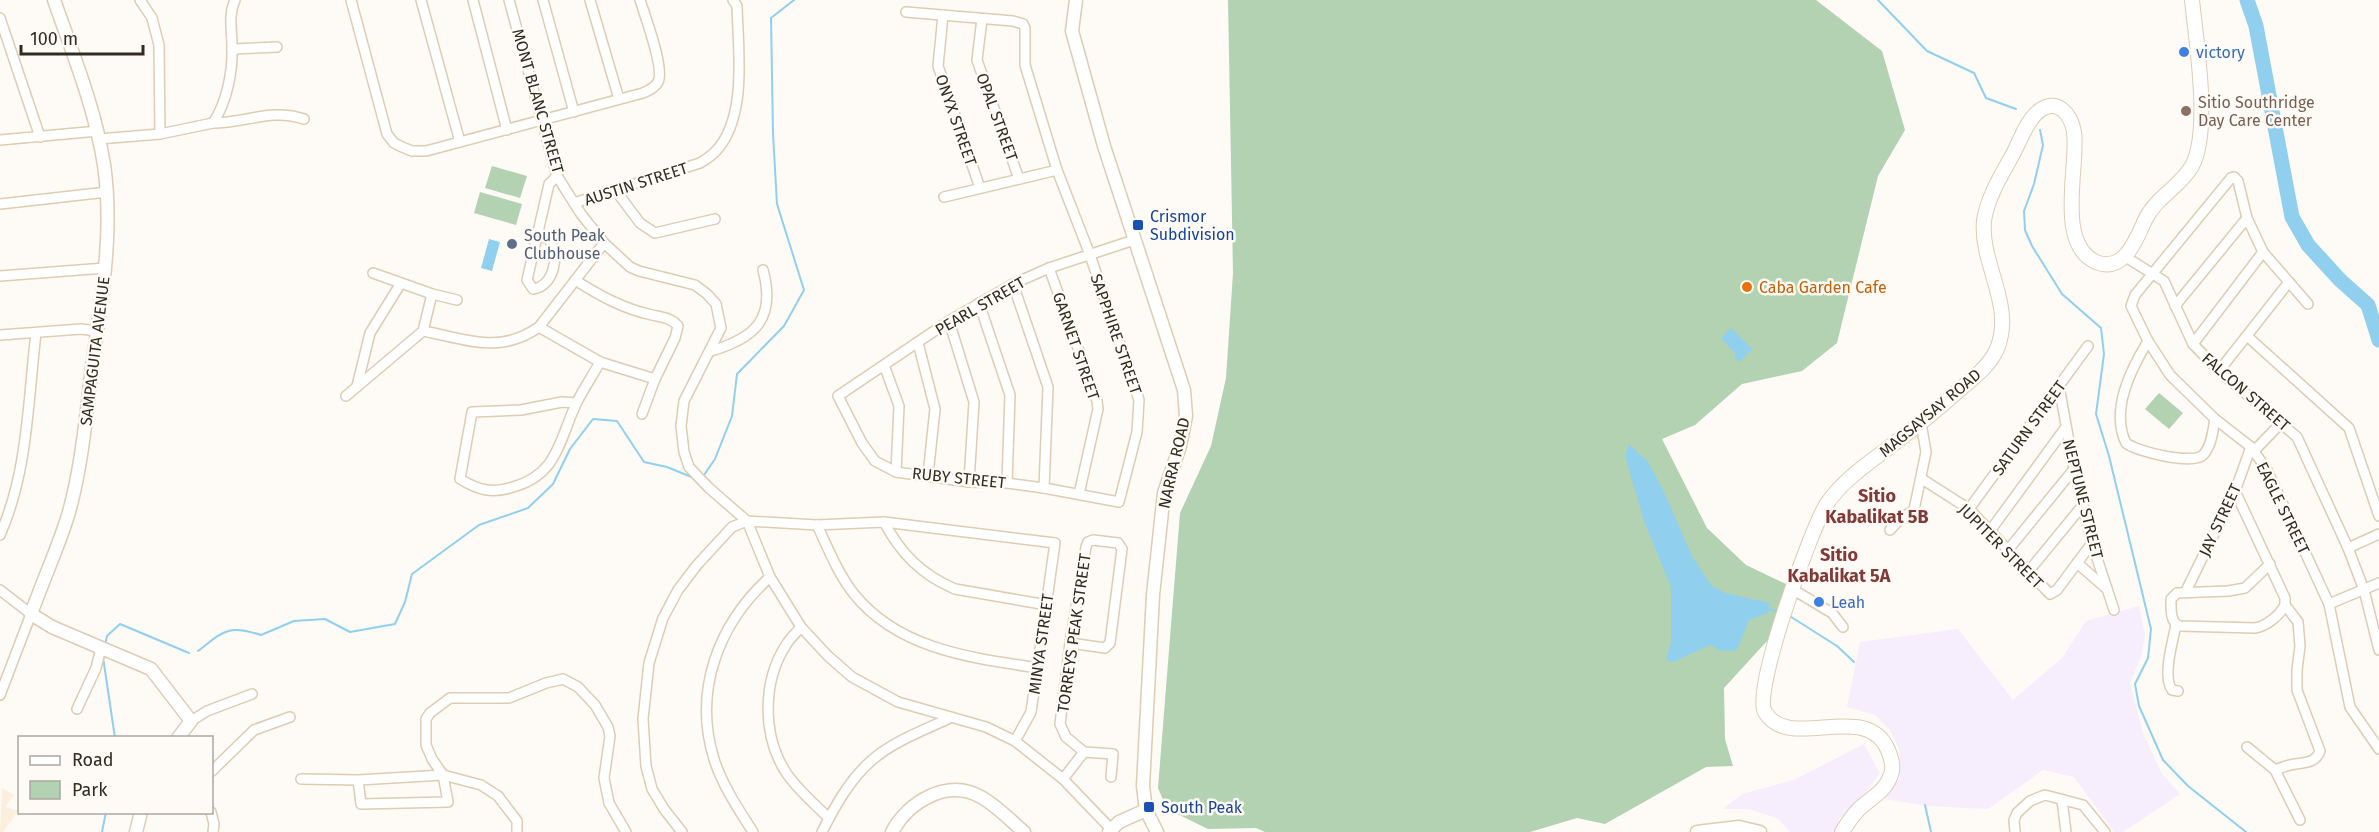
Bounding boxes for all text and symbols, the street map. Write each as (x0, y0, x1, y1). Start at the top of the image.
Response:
scale bar (21, 18, 142, 56)
street label: MONT BLANC STREET (508, 27, 568, 176)
text: 100 m (30, 28, 78, 50)
place label: victory (2196, 43, 2245, 62)
marker: victory (2177, 45, 2191, 59)
street label: OPAL STREET (972, 70, 1022, 164)
street label: ONYX STREET (931, 72, 981, 169)
place label: Sitio Southridge Day Care Center (2198, 93, 2315, 130)
marker: Sitio Southridge Day Care Center (2179, 104, 2193, 118)
street label: AUSTIN STREET (582, 158, 691, 210)
place label: Crismor Subdivision (1150, 207, 1235, 244)
marker: Crismor Subdivision (1131, 218, 1145, 232)
place label: South Peak Clubhouse (524, 226, 606, 263)
marker: South Peak Clubhouse (505, 237, 519, 251)
street label: SAPPHIRE STREET (1086, 271, 1146, 397)
street label: PEARL STREET (932, 272, 1029, 339)
street label: SAMPAGUITA AVENUE (76, 275, 114, 427)
place label: Caba Garden Cafe (1759, 278, 1887, 297)
marker: Caba Garden Cafe (1740, 280, 1754, 294)
street label: GARNET STREET (1049, 290, 1104, 403)
street label: FALCON STREET (2198, 349, 2294, 436)
street label: MAGSAYSAY ROAD (1875, 365, 1985, 461)
street label: SATURN STREET (1988, 376, 2070, 479)
street label: NARRA ROAD (1154, 416, 1194, 510)
street label: NEPTUNE STREET (2059, 437, 2107, 562)
street label: EAGLE STREET (2253, 459, 2314, 558)
street label: RUBY STREET (911, 464, 1008, 492)
street label: JAY STREET (2195, 480, 2245, 559)
district label: Sitio Kabalikat 5B (1825, 485, 1929, 528)
street label: JUPITER STREET (1955, 500, 2048, 593)
district label: Sitio Kabalikat 5A (1788, 544, 1891, 587)
street label: TORREYS PEAK STREET (1053, 552, 1095, 714)
street label: MINYA STREET (1025, 592, 1058, 695)
place label: Leah (1831, 593, 1865, 612)
marker: Leah (1812, 595, 1826, 609)
legend (18, 736, 213, 814)
text: Road (72, 749, 114, 771)
text: Park (72, 779, 108, 801)
place label: South Peak (1161, 798, 1243, 817)
marker: South Peak (1142, 800, 1156, 814)

